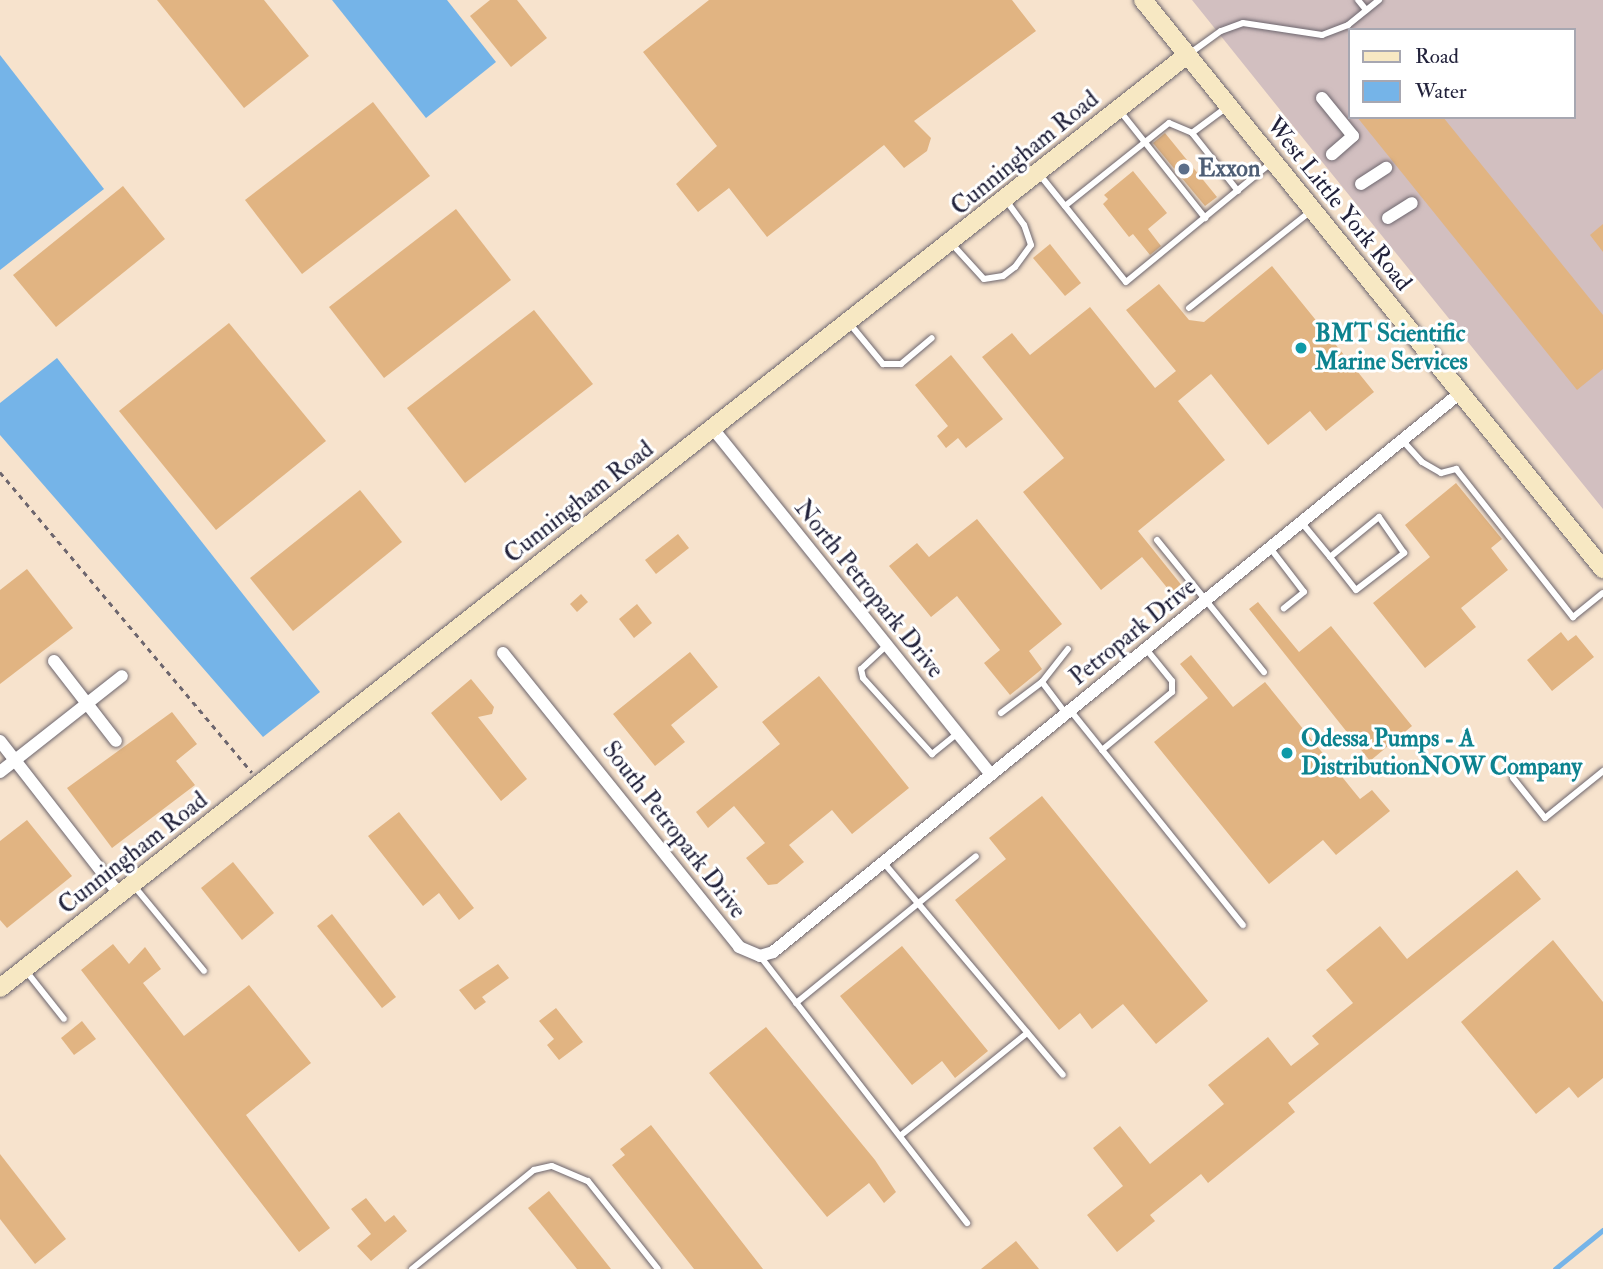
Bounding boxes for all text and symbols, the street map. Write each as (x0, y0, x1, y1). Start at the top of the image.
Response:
legend (1348, 28, 1575, 119)
text: Road (1415, 43, 1459, 70)
text: Water (1415, 78, 1467, 105)
street label: Cunningham Road (945, 85, 1105, 221)
street label: West Little York Road (1260, 111, 1418, 297)
place label: Exxon (1198, 155, 1260, 183)
marker: Exxon (1176, 161, 1192, 177)
place label: BMT Scientific Marine Services (1315, 320, 1468, 376)
marker: BMT Scientific Marine Services (1293, 340, 1309, 356)
street label: Cunningham Road (499, 435, 659, 569)
street label: North Petropark Drive (788, 494, 950, 684)
street label: Petropark Drive (1064, 572, 1202, 692)
place label: Odessa Pumps - A DistributionNOW Company (1301, 725, 1582, 781)
street label: South Petropark Drive (596, 736, 752, 924)
marker: Odessa Pumps - A DistributionNOW Company (1279, 745, 1295, 761)
street label: Cunningham Road (53, 786, 213, 920)

